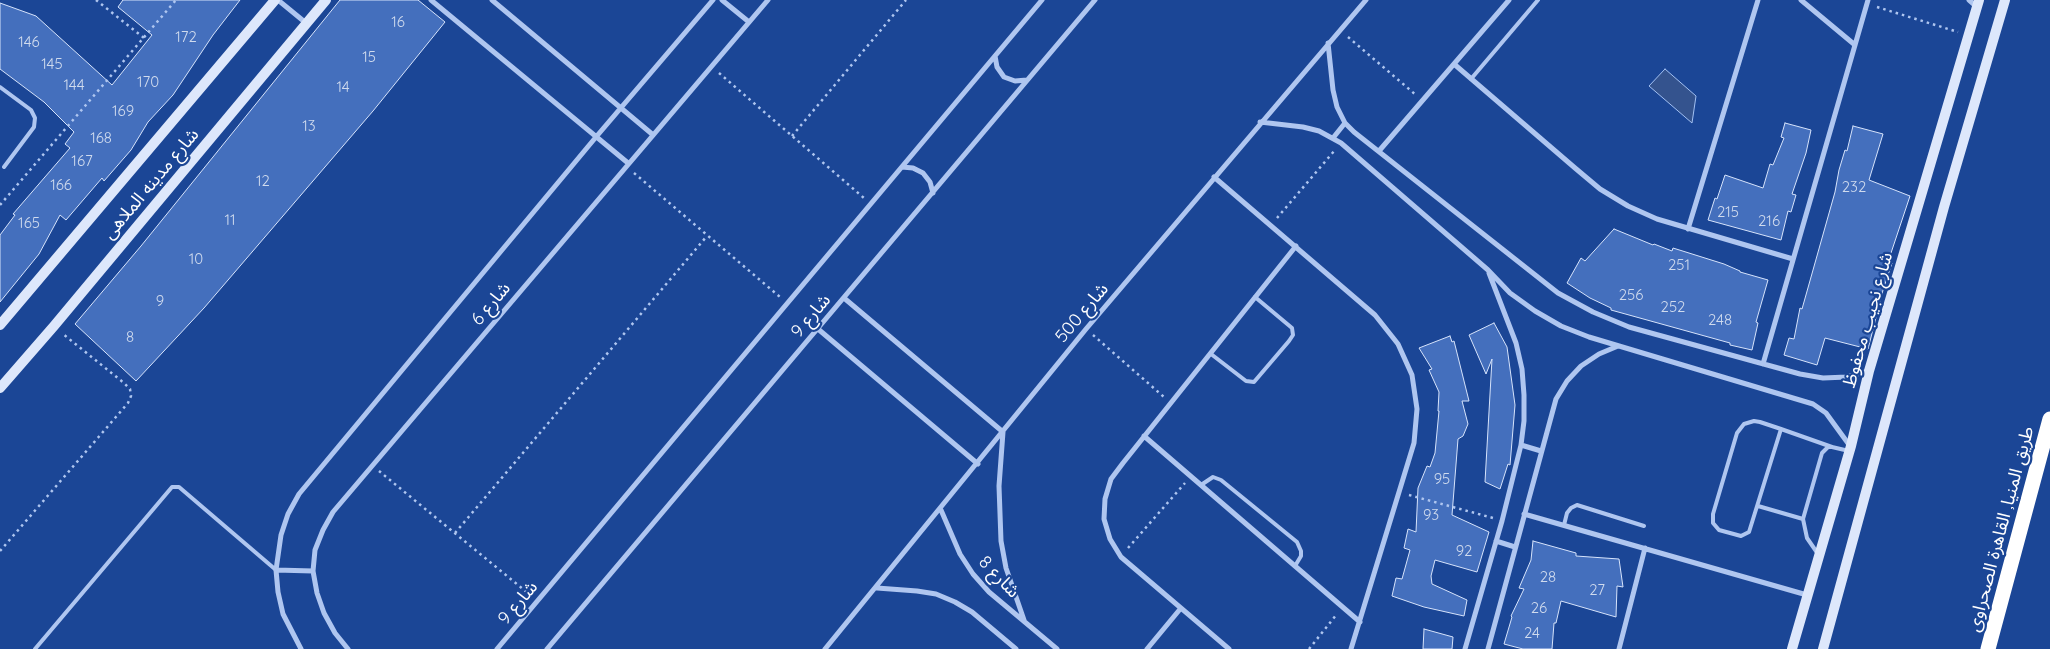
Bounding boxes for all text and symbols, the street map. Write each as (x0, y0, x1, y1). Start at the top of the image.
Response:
house number: 16 (391, 13, 405, 31)
house number: 172 (175, 28, 197, 46)
house number: 146 (18, 33, 40, 51)
house number: 15 (362, 48, 376, 66)
house number: 145 (41, 55, 63, 73)
house number: 170 (137, 73, 159, 91)
house number: 144 (63, 76, 85, 94)
house number: 14 (336, 78, 350, 96)
house number: 169 (112, 102, 134, 120)
house number: 13 (302, 117, 316, 135)
street label: شارع مدينه الملاهى (98, 124, 204, 244)
house number: 168 (90, 129, 112, 147)
house number: 167 (71, 152, 93, 170)
house number: 12 (256, 172, 270, 190)
house number: 166 (50, 176, 72, 194)
house number: 232 (1842, 178, 1866, 196)
house number: 215 (1717, 203, 1739, 221)
house number: 11 (224, 211, 236, 229)
house number: 216 (1758, 212, 1780, 230)
house number: 165 (18, 214, 40, 232)
house number: 10 (189, 250, 203, 268)
street label: شارع نجيب محفوظ (1838, 250, 1898, 390)
house number: 251 (1668, 256, 1690, 274)
street label: شارع 6 (467, 278, 515, 330)
street label: شارع 500 (1051, 279, 1113, 347)
house number: 256 (1619, 286, 1643, 304)
street label: شارع 9 (787, 290, 835, 342)
house number: 9 (156, 292, 164, 310)
house number: 252 (1661, 298, 1685, 316)
house number: 248 (1708, 311, 1732, 329)
house number: 8 (126, 328, 134, 346)
street label: طريق المنيا, القاهرة الصحراوى (1963, 424, 2039, 634)
house number: 95 (1434, 470, 1450, 488)
house number: 93 (1423, 506, 1439, 524)
house number: 92 (1456, 542, 1472, 560)
street label: شارع 8 (974, 552, 1024, 602)
house number: 28 (1540, 568, 1556, 586)
street label: شارع 9 (494, 577, 542, 629)
house number: 27 (1589, 581, 1605, 599)
house number: 26 (1531, 599, 1547, 617)
house number: 24 (1524, 624, 1540, 642)

